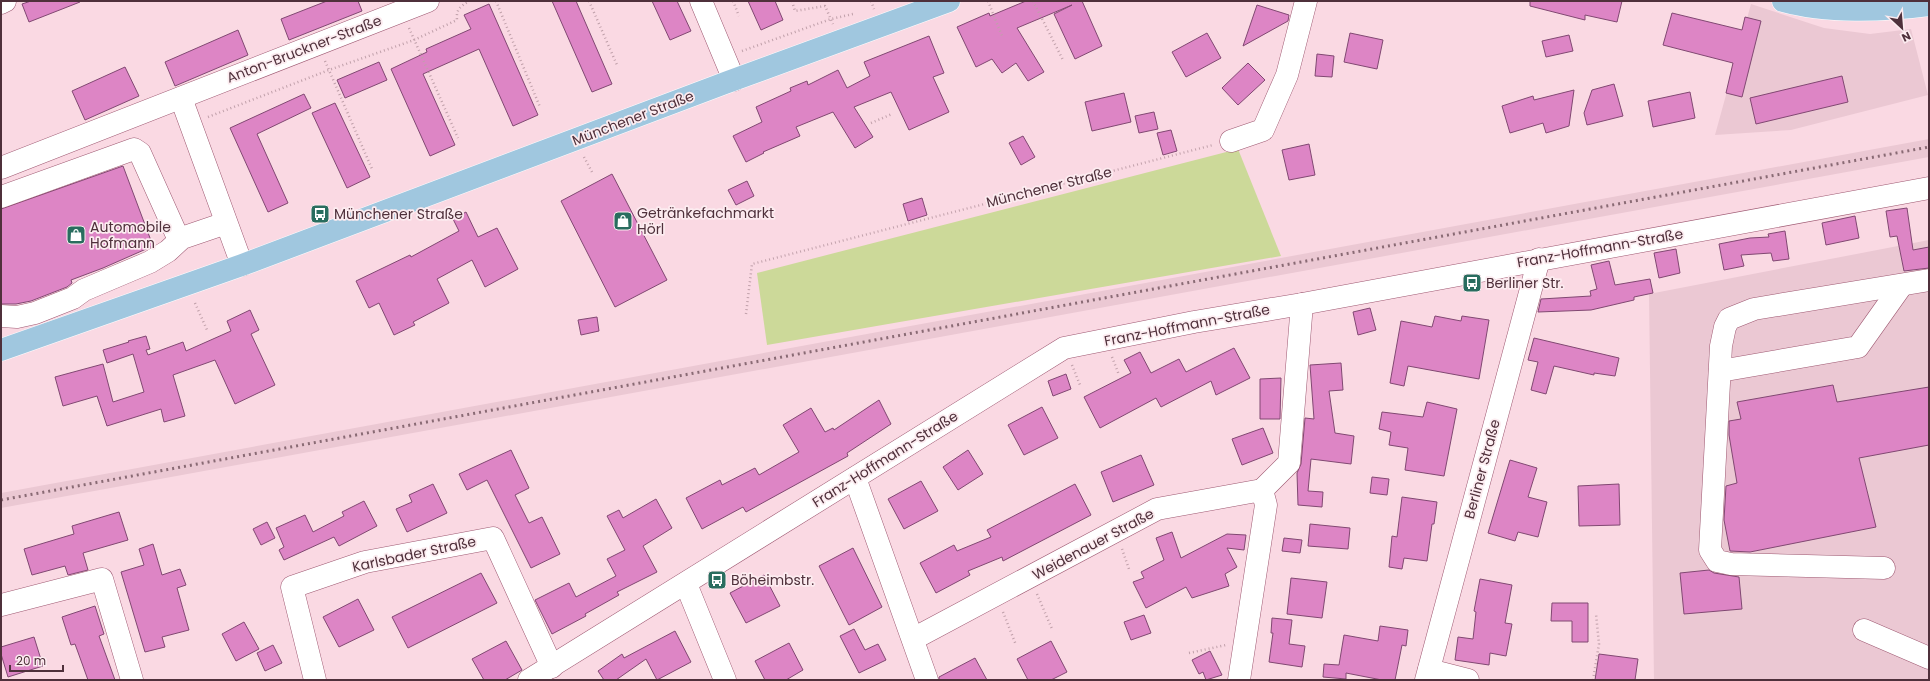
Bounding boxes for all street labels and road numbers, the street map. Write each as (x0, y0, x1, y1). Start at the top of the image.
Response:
street label: Anton-Bruckner-Straße (224, 10, 385, 88)
street label: Münchener Straße (569, 85, 697, 150)
street label: Münchener Straße (984, 162, 1114, 212)
street label: Franz-Hoffmann-Straße (1515, 223, 1685, 272)
street label: Franz-Hoffmann-Straße (1102, 299, 1272, 351)
street label: Franz-Hoffmann-Straße (808, 406, 962, 512)
street label: Berliner Straße (1459, 417, 1505, 521)
street label: Weidenauer Straße (1029, 503, 1158, 585)
street label: Karlsbader Straße (350, 531, 478, 577)

